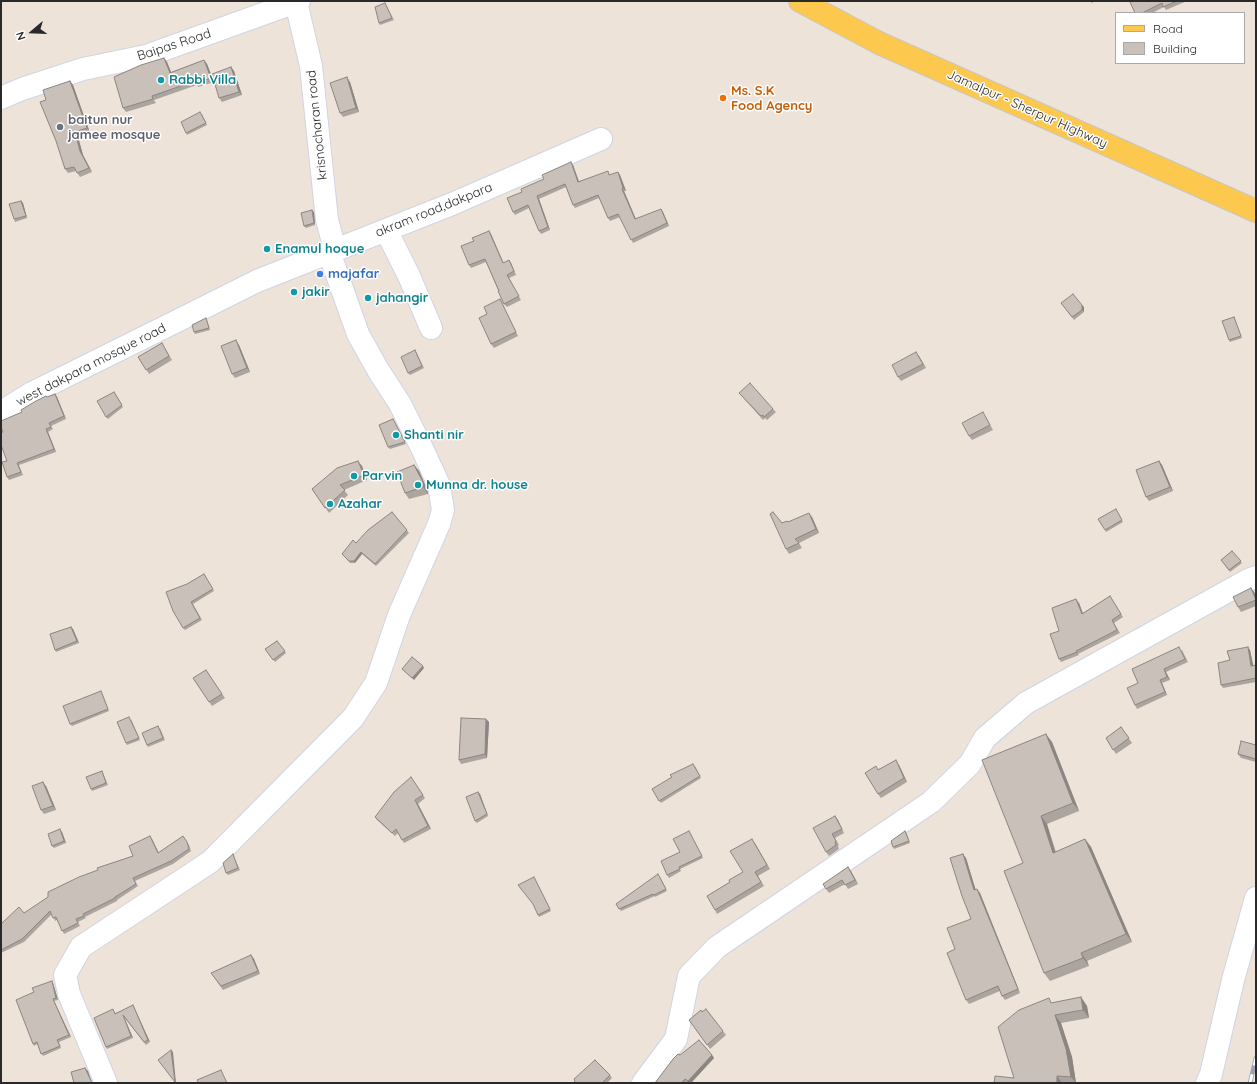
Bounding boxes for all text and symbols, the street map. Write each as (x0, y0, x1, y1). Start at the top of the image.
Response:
north arrow (12, 12, 52, 52)
legend (1115, 12, 1245, 64)
text: Road (1153, 21, 1183, 36)
street label: Baipas Road (135, 26, 213, 64)
text: N (13, 30, 29, 42)
text: Building (1153, 41, 1197, 56)
street label: Jamalpur - Sherpur Highway (944, 66, 1110, 152)
street label: krisnocharan road (303, 69, 331, 181)
place label: Rabbi Villa (169, 72, 236, 88)
marker: Rabbi Villa (156, 75, 166, 85)
place label: Ms. S.K Food Agency (731, 83, 812, 114)
marker: Ms. S.K Food Agency (718, 93, 728, 103)
place label: baitun nur jamee mosque (68, 112, 161, 143)
marker: baitun nur jamee mosque (55, 122, 65, 132)
street label: akram road,dakpara (373, 179, 495, 241)
place label: Enamul hoque (275, 241, 364, 257)
marker: Enamul hoque (262, 244, 272, 254)
place label: majafar (328, 266, 379, 282)
marker: majafar (315, 269, 325, 279)
place label: jakir (302, 284, 330, 300)
marker: jakir (289, 287, 299, 297)
place label: jahangir (376, 290, 428, 306)
marker: jahangir (363, 293, 373, 303)
street label: west dakpara mosque road (13, 320, 169, 410)
place label: Shanti nir (404, 427, 464, 443)
marker: Shanti nir (391, 430, 401, 440)
place label: Parvin (362, 468, 402, 484)
marker: Parvin (349, 471, 359, 481)
place label: Munna dr. house (426, 477, 528, 493)
marker: Munna dr. house (413, 480, 423, 490)
place label: Azahar (338, 496, 382, 512)
marker: Azahar (325, 499, 335, 509)

